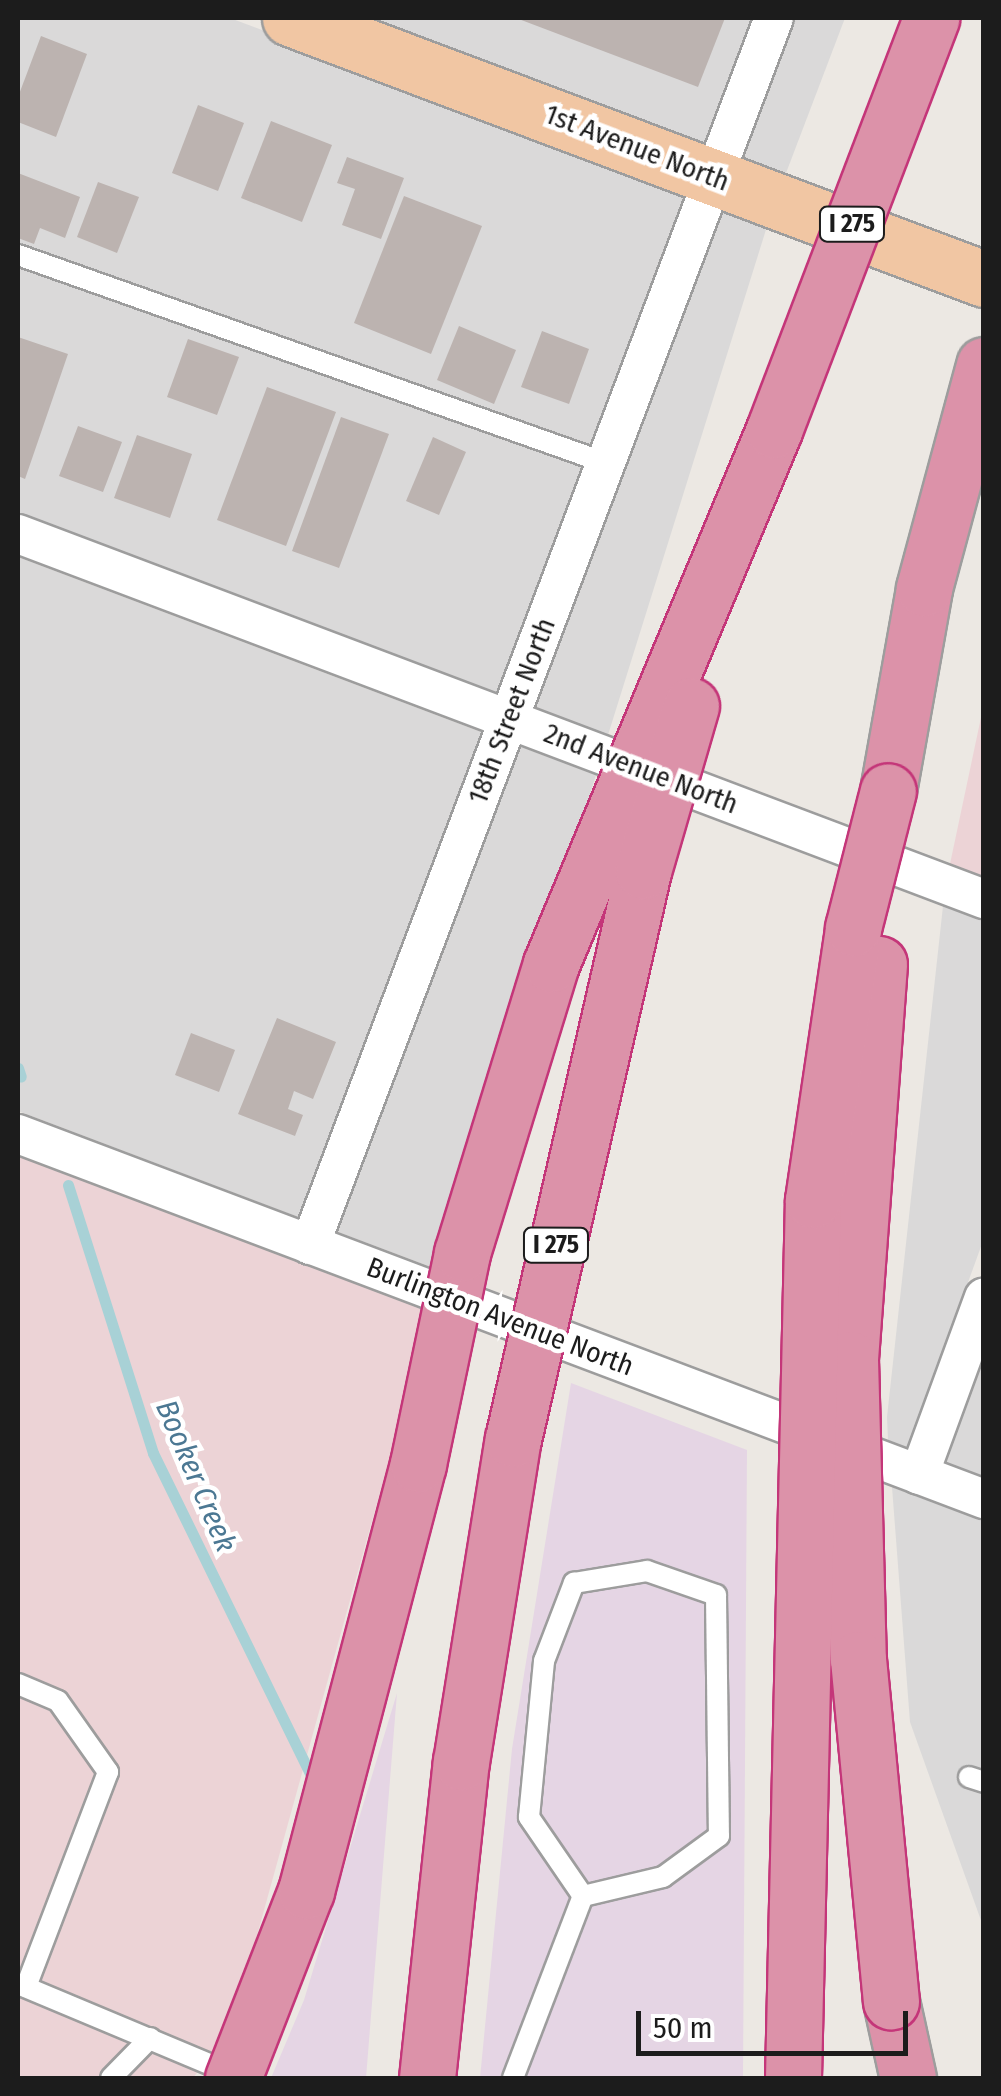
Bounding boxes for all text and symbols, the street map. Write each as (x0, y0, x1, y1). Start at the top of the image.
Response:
street label: 1st Avenue North (540, 97, 734, 199)
road number: I 275 (817, 204, 887, 244)
street label: 18th Street North (461, 613, 563, 809)
street label: 2nd Avenue North (539, 717, 743, 821)
road number: I 275 (521, 1225, 591, 1265)
street label: Burlington Avenue North (362, 1251, 638, 1383)
water label: Booker Creek (148, 1395, 244, 1557)
scale bar (641, 1991, 914, 2053)
text: 50 m (653, 2010, 713, 2046)

